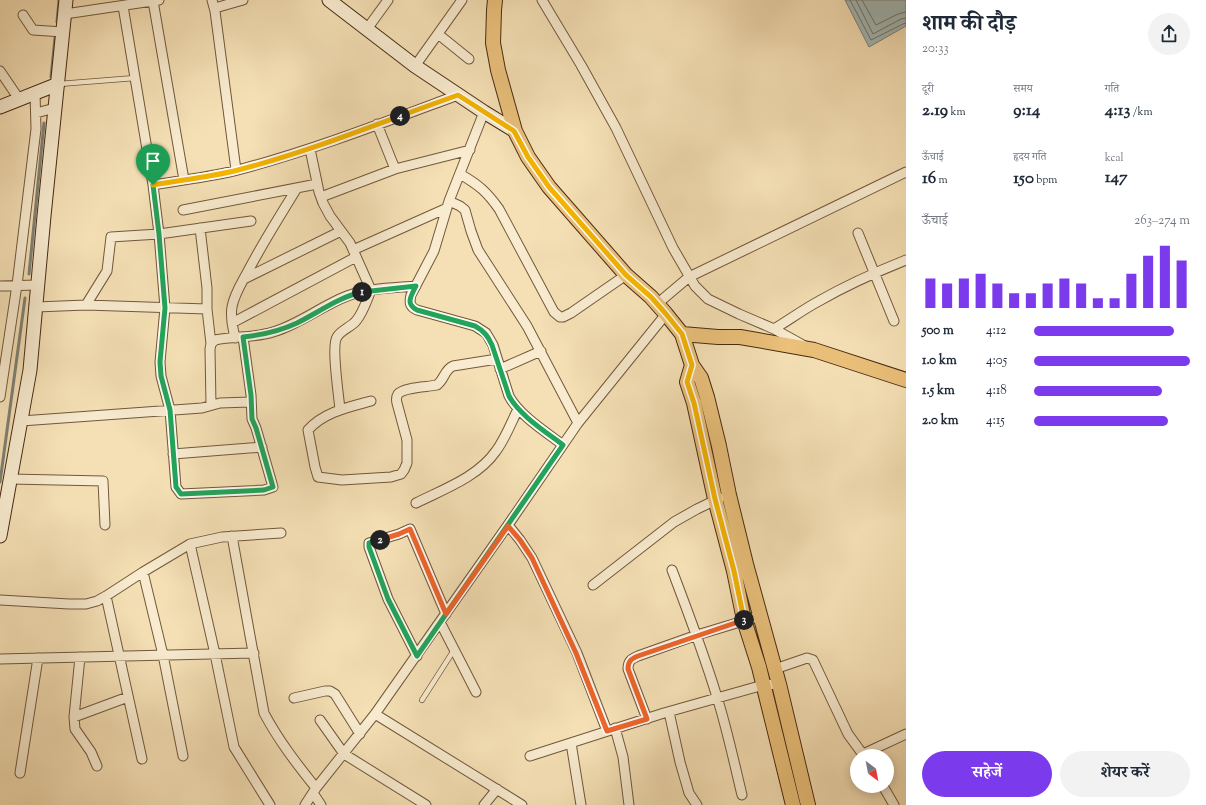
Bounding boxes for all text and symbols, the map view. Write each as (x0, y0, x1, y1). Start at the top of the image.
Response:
text: शाम की दौड़ (922, 9, 1016, 41)
button: share (1148, 13, 1190, 55)
text: 20:33 (922, 40, 949, 58)
text: दूरी (922, 81, 934, 97)
text: समय (1013, 81, 1033, 97)
text: गति (1105, 81, 1119, 97)
text: 2.19 (922, 99, 948, 123)
text: 9:14 (1013, 99, 1040, 123)
text: 4:13 (1105, 99, 1130, 123)
text: km (948, 104, 966, 120)
text: /km (1130, 104, 1153, 120)
pin: 4 (390, 106, 410, 126)
text: 4 (397, 108, 403, 124)
pin (136, 144, 170, 185)
text: ऊँचाई (922, 149, 944, 165)
text: हृदय गति (1013, 149, 1047, 165)
icon: arrive (142, 150, 164, 172)
text: kcal (1105, 150, 1124, 166)
text: 147 (1105, 166, 1128, 190)
text: 16 (922, 167, 936, 191)
text: 150 (1013, 167, 1034, 191)
text: m (936, 172, 948, 188)
text: bpm (1034, 172, 1057, 188)
text: ऊँचाई (922, 212, 948, 230)
text: 263–274 m (1134, 212, 1190, 230)
pin: 1 (352, 282, 372, 302)
text: 1 (360, 284, 364, 300)
text: 500 m (922, 322, 954, 340)
text: 4:12 (986, 322, 1006, 340)
text: 1.0 km (922, 352, 957, 370)
text: 4:05 (986, 352, 1007, 370)
text: 1.5 km (922, 382, 955, 400)
text: 4:18 (986, 382, 1007, 400)
text: 2.0 km (922, 412, 959, 430)
text: 4:15 (986, 412, 1005, 430)
pin: 2 (370, 530, 390, 550)
text: 2 (377, 532, 383, 548)
pin: 3 (734, 610, 754, 630)
text: 3 (742, 612, 746, 628)
north arrow (850, 749, 894, 793)
map controls (850, 749, 894, 793)
button: सहेजें (922, 751, 1052, 797)
button: शेयर करें (1060, 751, 1190, 797)

